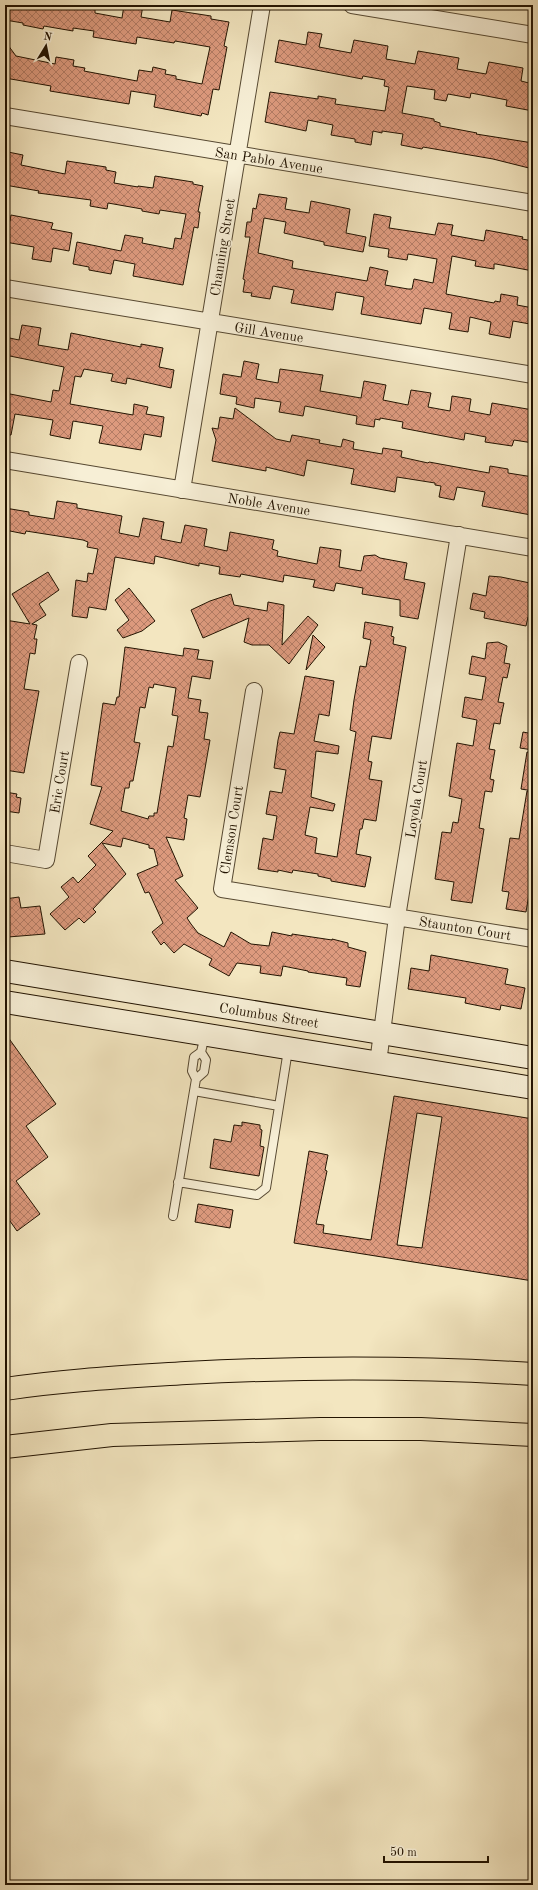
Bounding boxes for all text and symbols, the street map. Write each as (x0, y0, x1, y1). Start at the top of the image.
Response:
north arrow (26, 26, 66, 66)
text: N (42, 31, 53, 44)
street label: San Pablo Avenue (214, 146, 324, 176)
street label: Channing Street (208, 197, 238, 297)
street label: Gill Avenue (233, 321, 304, 345)
street label: Noble Avenue (227, 492, 311, 518)
street label: Eric Court (48, 750, 72, 815)
street label: Loyola Court (404, 759, 430, 839)
street label: Clemson Court (218, 785, 246, 876)
street label: Staunton Court (418, 915, 512, 943)
street label: Columbus Street (218, 1001, 320, 1031)
scale bar (384, 1838, 488, 1864)
text: 50 m (390, 1846, 417, 1859)

